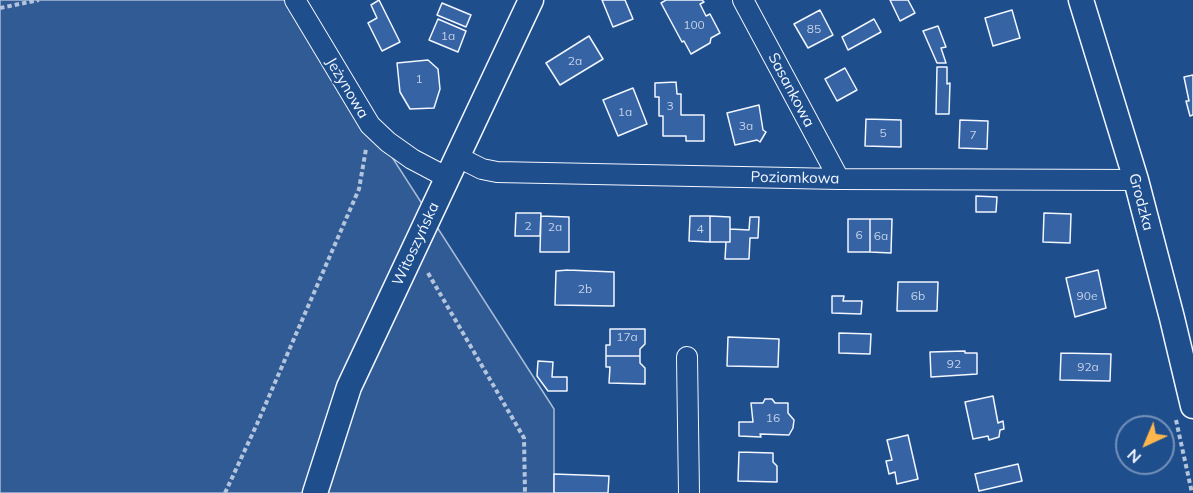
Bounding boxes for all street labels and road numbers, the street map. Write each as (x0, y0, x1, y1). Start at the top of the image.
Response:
street label: Sasankowa (764, 50, 818, 130)
street label: Jeżynowa (322, 54, 372, 122)
street label: Poziomkowa (750, 168, 840, 188)
street label: Grodzka (1125, 172, 1157, 232)
street label: Witoszyńska (389, 199, 443, 289)

